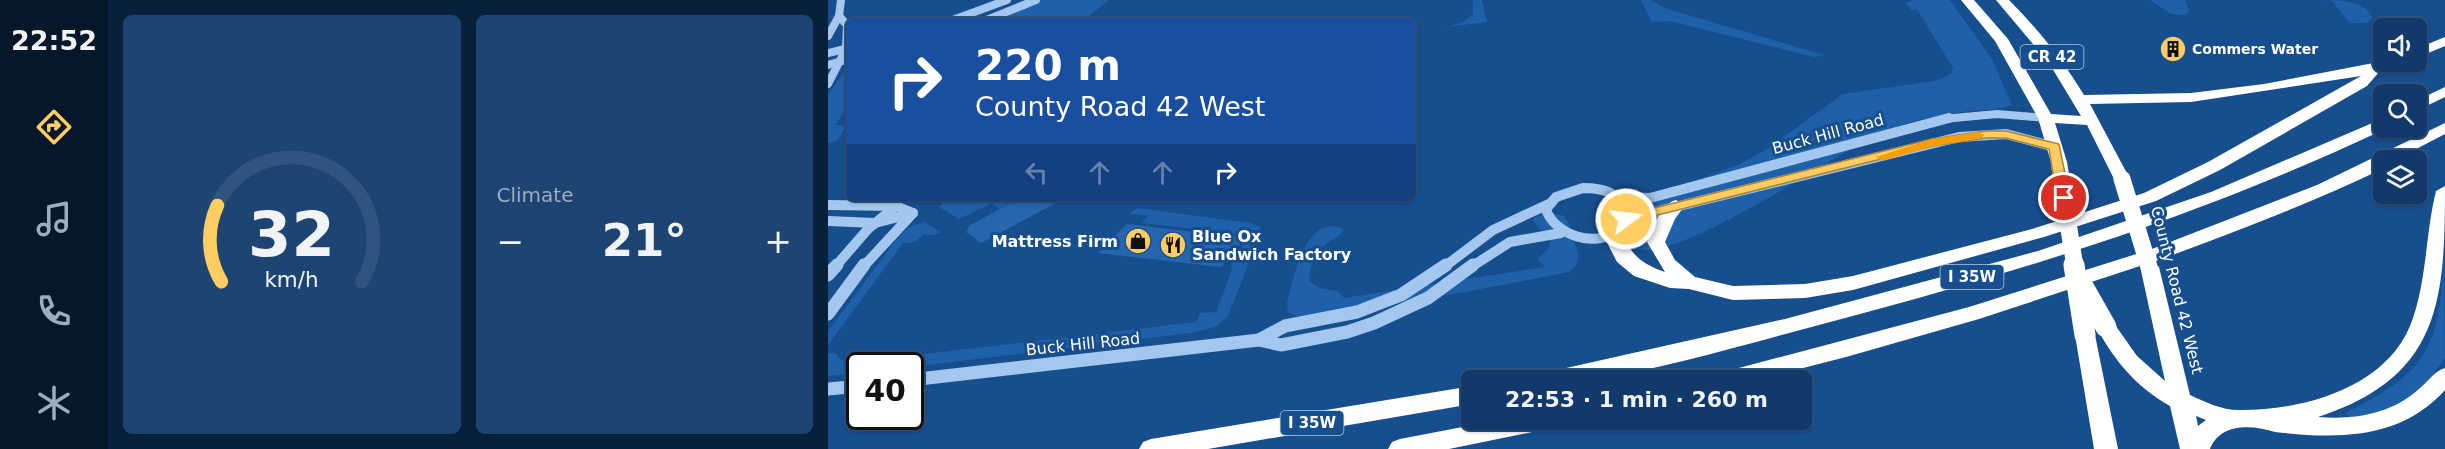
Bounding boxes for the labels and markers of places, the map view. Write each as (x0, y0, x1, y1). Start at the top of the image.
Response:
building icon: Commers Water (2158, 34, 2188, 64)
place label: Commers Water (2192, 41, 2318, 57)
pin (2038, 172, 2089, 223)
shop icon: Mattress Firm (1123, 226, 1153, 256)
place label: Blue Ox Sandwich Factory (1192, 227, 1352, 264)
restaurant icon: Blue Ox Sandwich Factory (1158, 230, 1188, 260)
place label: Mattress Firm (992, 232, 1118, 251)

